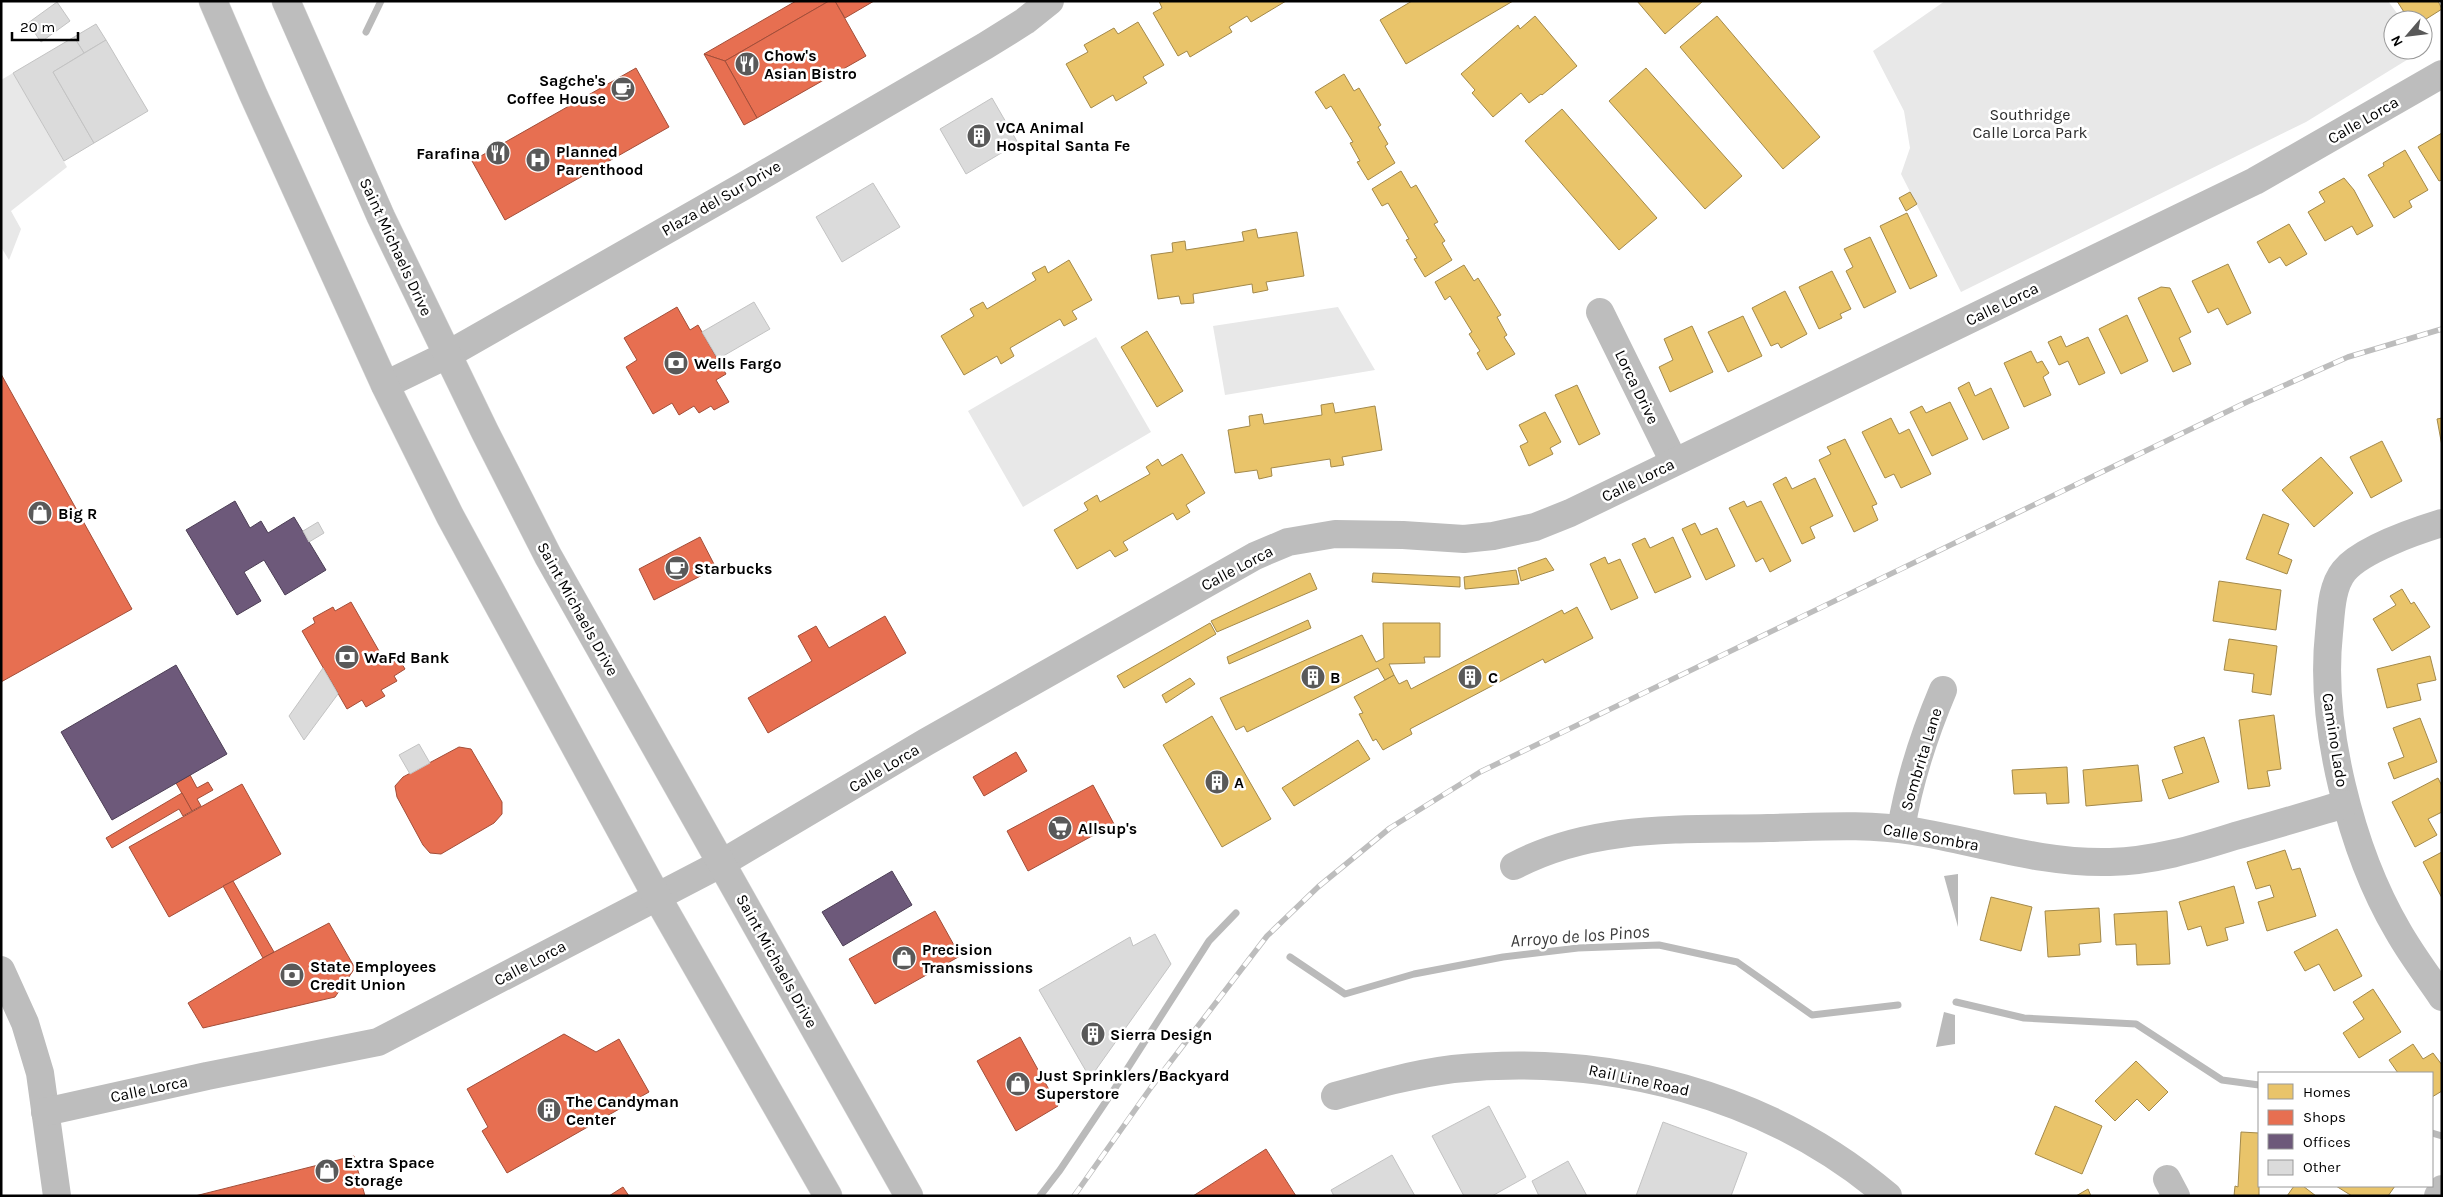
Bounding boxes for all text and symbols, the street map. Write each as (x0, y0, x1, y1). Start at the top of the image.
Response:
scale bar (12, 10, 79, 42)
north arrow (2383, 10, 2433, 60)
text: 20 m (20, 18, 55, 36)
text: N (2387, 32, 2407, 49)
place label: Chow's Asian Bistro (764, 46, 857, 83)
restaurant icon: Chow's Asian Bistro (734, 51, 760, 77)
place label: Sagche's Coffee House (507, 71, 606, 108)
cafe icon: Sagche's Coffee House (610, 76, 636, 102)
street label: Calle Lorca (2324, 92, 2402, 148)
park label: Southridge Calle Lorca Park (1973, 105, 2087, 142)
place label: VCA Animal Hospital Santa Fe (996, 118, 1130, 155)
building icon: VCA Animal Hospital Santa Fe (966, 123, 992, 149)
restaurant icon: Farafina (485, 140, 511, 166)
place label: Planned Parenthood (556, 142, 644, 179)
place label: Farafina (416, 144, 480, 163)
hospital icon: Planned Parenthood (525, 147, 551, 173)
street label: Plaza del Sur Drive (658, 156, 784, 240)
street label: Saint Michaels Drive (356, 175, 436, 319)
street label: Calle Lorca (1962, 278, 2042, 330)
street label: Lorca Drive (1611, 347, 1663, 427)
bank icon: Wells Fargo (663, 350, 689, 376)
place label: Wells Fargo (694, 354, 781, 373)
street label: Calle Lorca (1598, 454, 1678, 506)
shop icon: Big R (27, 500, 53, 526)
place label: Big R (58, 504, 97, 523)
street label: Saint Michaels Drive (533, 539, 623, 679)
street label: Calle Lorca (1198, 541, 1276, 595)
cafe icon: Starbucks (664, 555, 690, 581)
place label: Starbucks (694, 559, 772, 578)
bank icon: WaFd Bank (334, 644, 360, 670)
place label: WaFd Bank (364, 648, 450, 667)
building icon: B (1300, 664, 1326, 690)
building icon: C (1457, 664, 1483, 690)
place label: B (1330, 668, 1340, 687)
place label: C (1488, 668, 1498, 687)
street label: Camino Lado (2318, 692, 2352, 788)
street label: Sombrita Lane (1896, 705, 1946, 813)
street label: Calle Lorca (845, 740, 923, 796)
building icon: A (1204, 769, 1230, 795)
place label: A (1234, 773, 1244, 792)
supermarket icon: Allsup's (1047, 815, 1073, 841)
place label: Allsup's (1078, 819, 1137, 838)
street label: Calle Sombra (1882, 819, 1980, 855)
street label: Saint Michaels Drive (732, 891, 822, 1031)
water label: Arroyo de los Pinos (1510, 920, 1650, 952)
street label: Calle Lorca (491, 936, 569, 990)
place label: Precision Transmissions (922, 940, 1033, 977)
shop icon: Precision Transmissions (891, 945, 917, 971)
place label: State Employees Credit Union (310, 957, 436, 994)
bank icon: State Employees Credit Union (279, 962, 305, 988)
building icon: Sierra Design (1080, 1021, 1106, 1047)
place label: Sierra Design (1110, 1025, 1212, 1044)
street label: Rail Line Road (1587, 1060, 1691, 1100)
place label: Just Sprinklers/Backyard Superstore (1036, 1066, 1230, 1103)
shop icon: Just Sprinklers/Backyard Superstore (1005, 1071, 1031, 1097)
street label: Calle Lorca (109, 1072, 189, 1106)
legend (2258, 1072, 2433, 1187)
text: Homes (2303, 1083, 2351, 1101)
place label: The Candyman Center (566, 1092, 679, 1129)
building icon: The Candyman Center (536, 1097, 562, 1123)
text: Shops (2303, 1108, 2346, 1126)
text: Offices (2303, 1133, 2351, 1151)
place label: Extra Space Storage (344, 1153, 435, 1190)
shop icon: Extra Space Storage (314, 1158, 340, 1184)
text: Other (2303, 1158, 2341, 1176)

